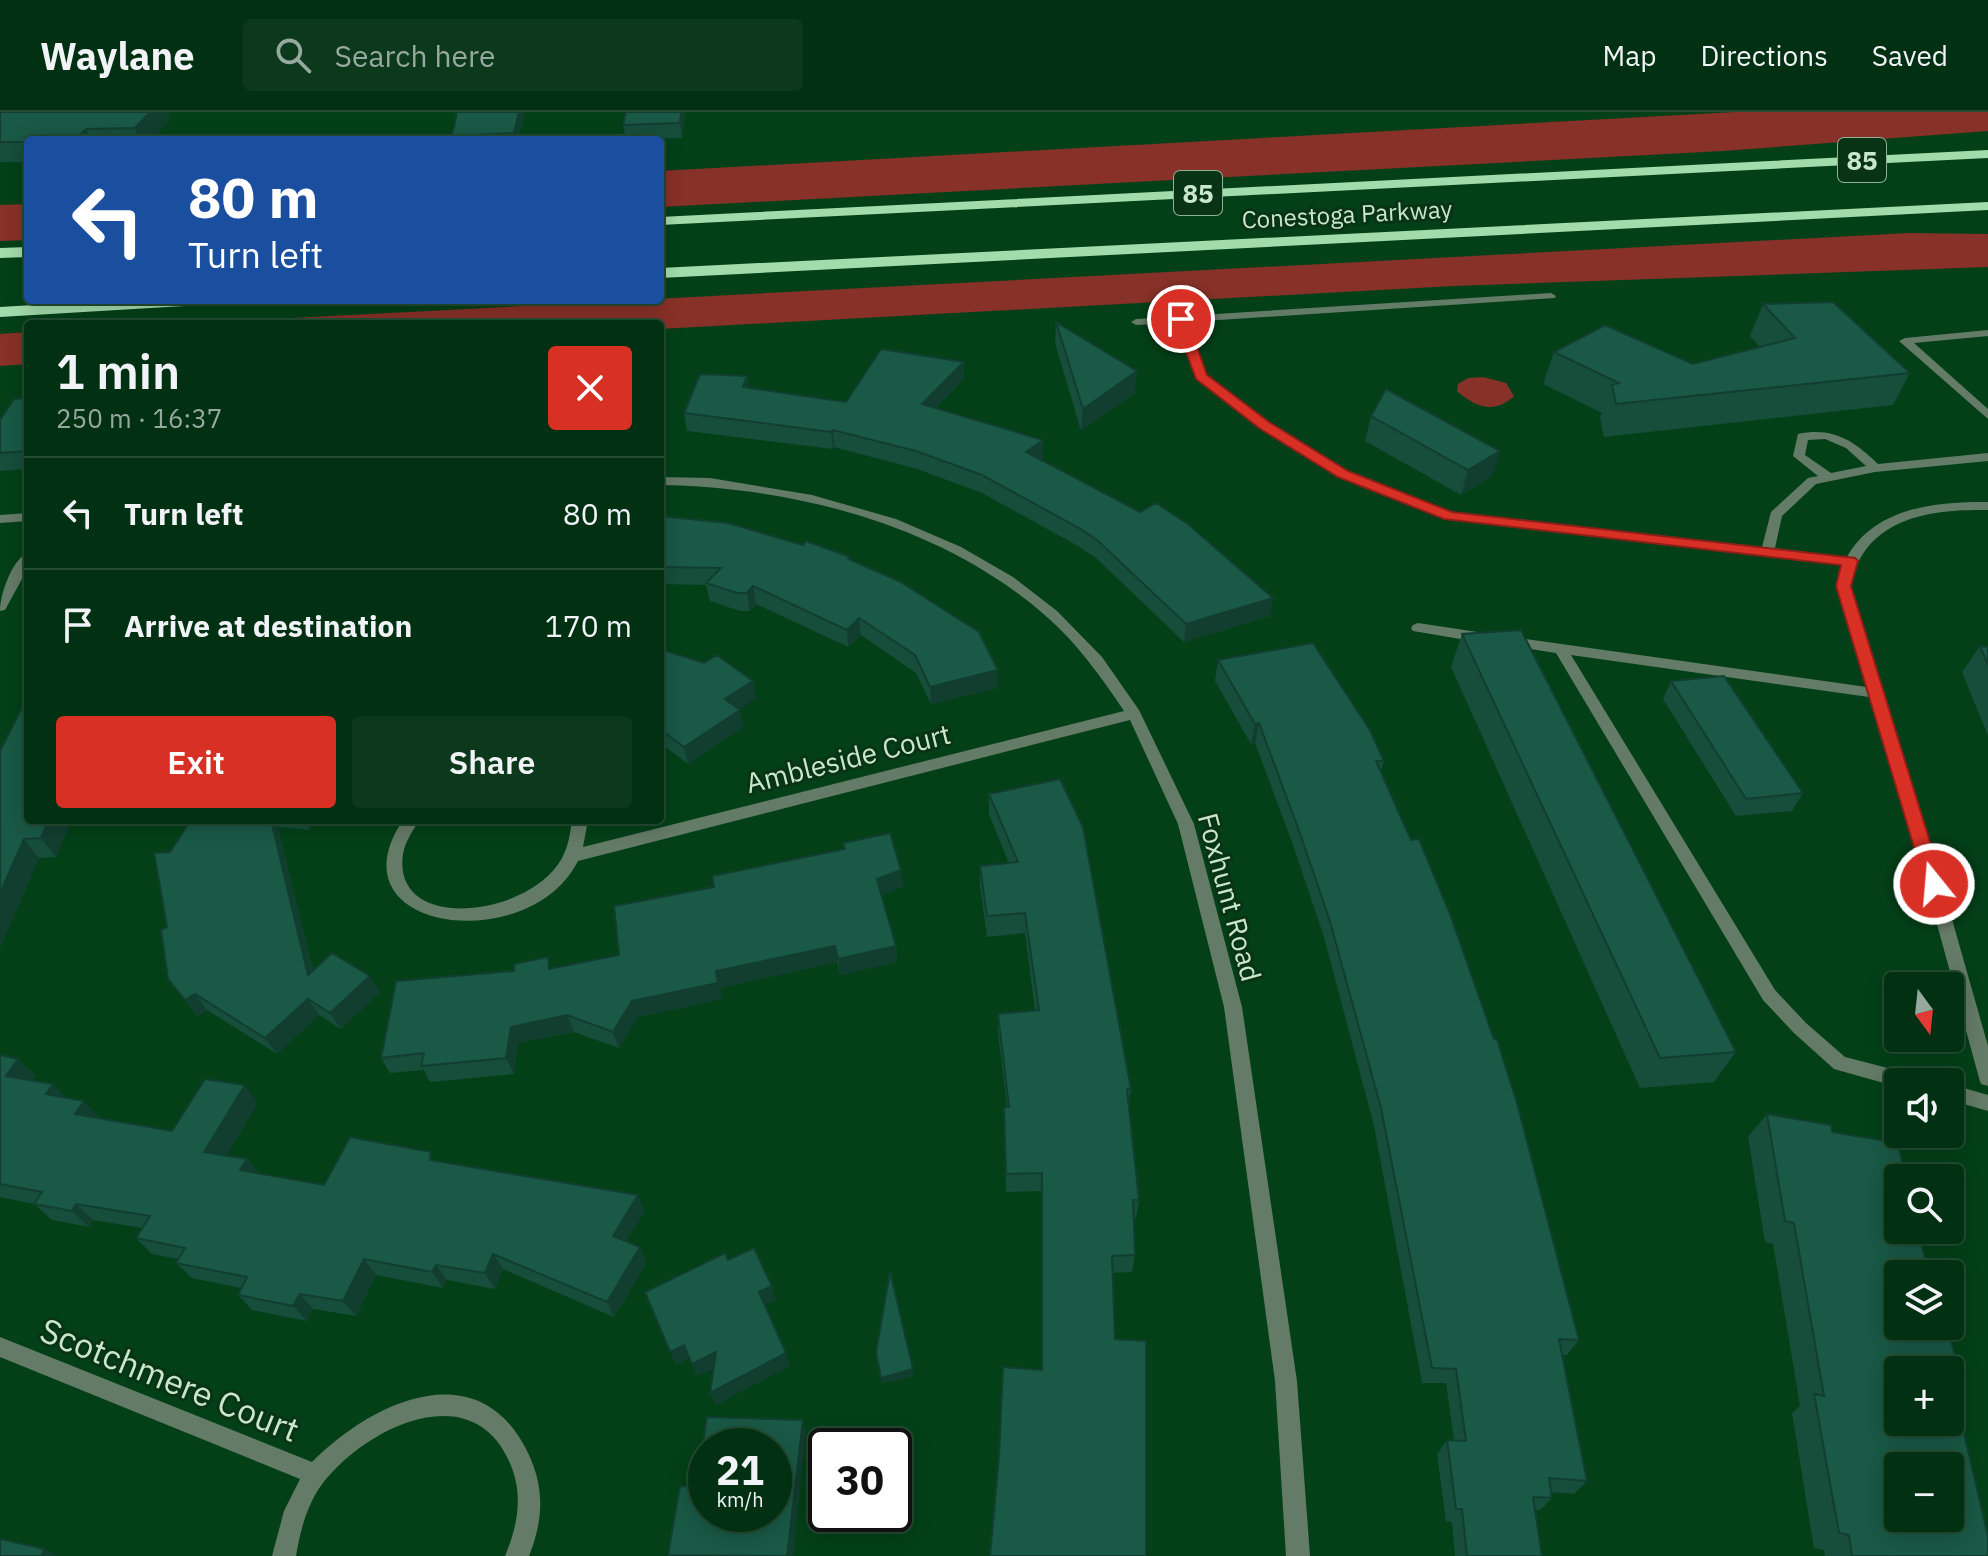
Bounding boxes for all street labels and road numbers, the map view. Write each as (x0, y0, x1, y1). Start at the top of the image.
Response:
road number: 85 (1838, 138, 1886, 182)
road number: 85 (1174, 171, 1222, 215)
street label: Conestoga Parkway (1241, 192, 1453, 235)
street label: Ambleside Court (742, 715, 954, 801)
street label: Foxhunt Road (1190, 809, 1270, 985)
street label: Scotchmere Court (34, 1307, 306, 1451)

